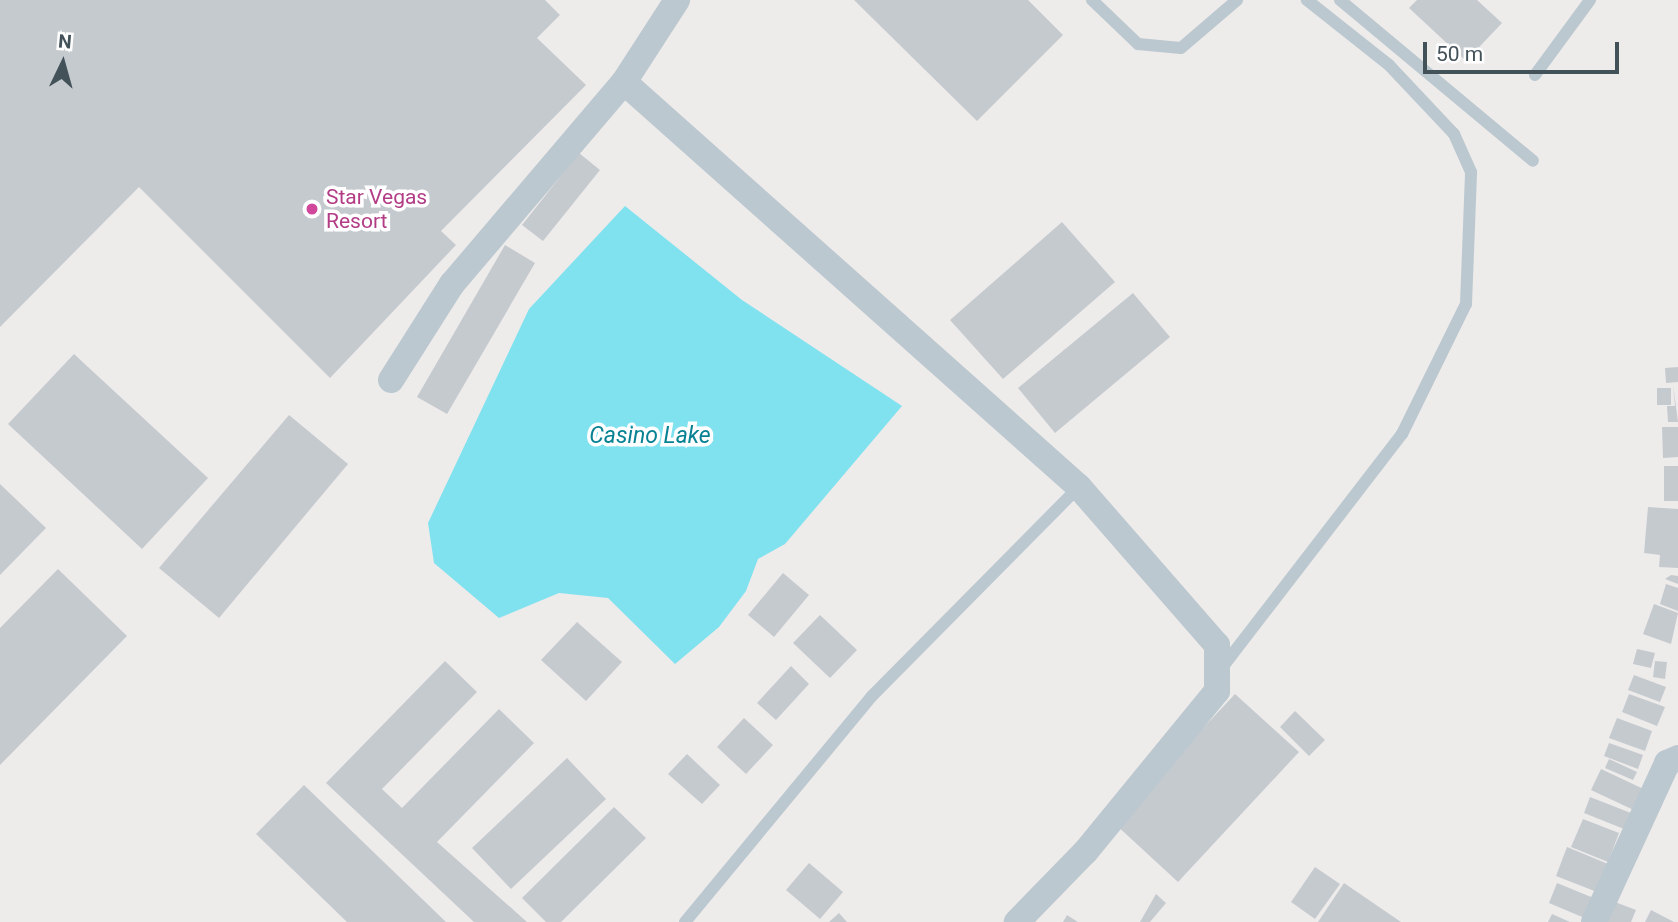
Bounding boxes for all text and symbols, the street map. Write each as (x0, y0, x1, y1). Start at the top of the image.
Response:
north arrow (28, 28, 98, 98)
scale bar (1426, 28, 1622, 72)
text: N (57, 30, 73, 54)
text: 50 m (1436, 42, 1483, 66)
place label: Star Vegas Resort (326, 184, 427, 234)
marker: Star Vegas Resort (304, 201, 320, 217)
water label: Casino Lake (589, 422, 711, 450)

